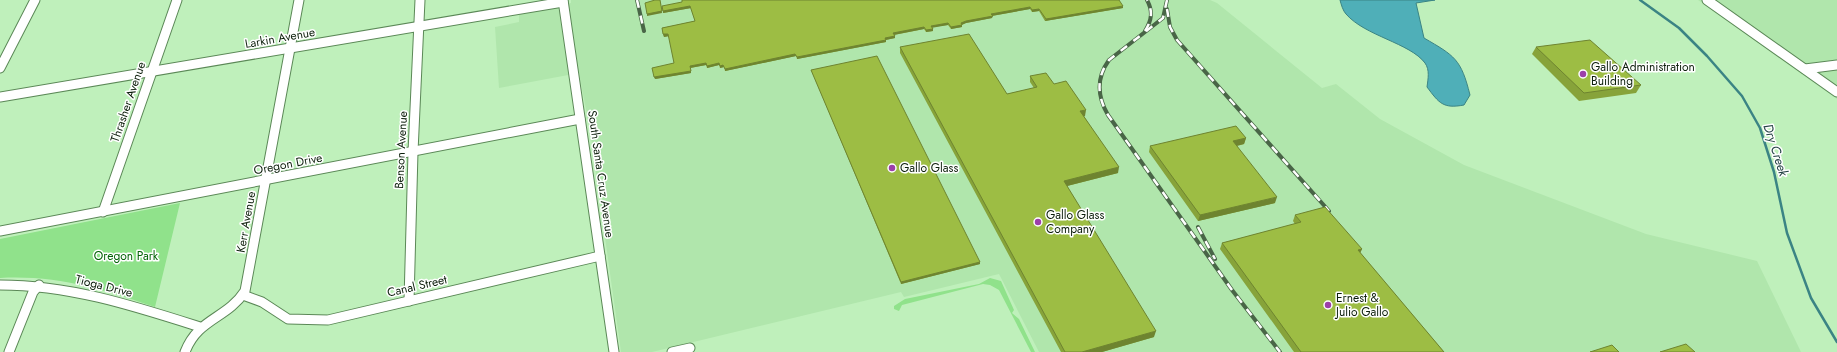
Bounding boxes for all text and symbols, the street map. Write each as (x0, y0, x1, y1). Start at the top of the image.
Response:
street label: Larkin Avenue (243, 23, 317, 53)
place label: Gallo Administration Building (1591, 58, 1695, 90)
street label: Thrasher Avenue (106, 59, 150, 145)
marker: Gallo Administration Building (1578, 69, 1588, 79)
street label: South Santa Cruz Avenue (583, 109, 619, 239)
street label: Benson Avenue (390, 111, 412, 189)
water label: Dry Creek (1759, 121, 1794, 179)
street label: Oregon Drive (252, 149, 324, 179)
place label: Gallo Glass (900, 159, 958, 177)
marker: Gallo Glass (887, 163, 897, 173)
street label: Kerr Avenue (232, 190, 260, 254)
place label: Gallo Glass Company (1046, 206, 1104, 238)
marker: Gallo Glass Company (1033, 217, 1043, 227)
park label: Oregon Park (94, 247, 159, 265)
street label: Tioga Drive (74, 270, 134, 302)
street label: Canal Street (385, 270, 449, 302)
place label: Ernest & Julio Gallo (1334, 289, 1389, 321)
marker: Ernest & Julio Gallo (1323, 300, 1333, 310)

